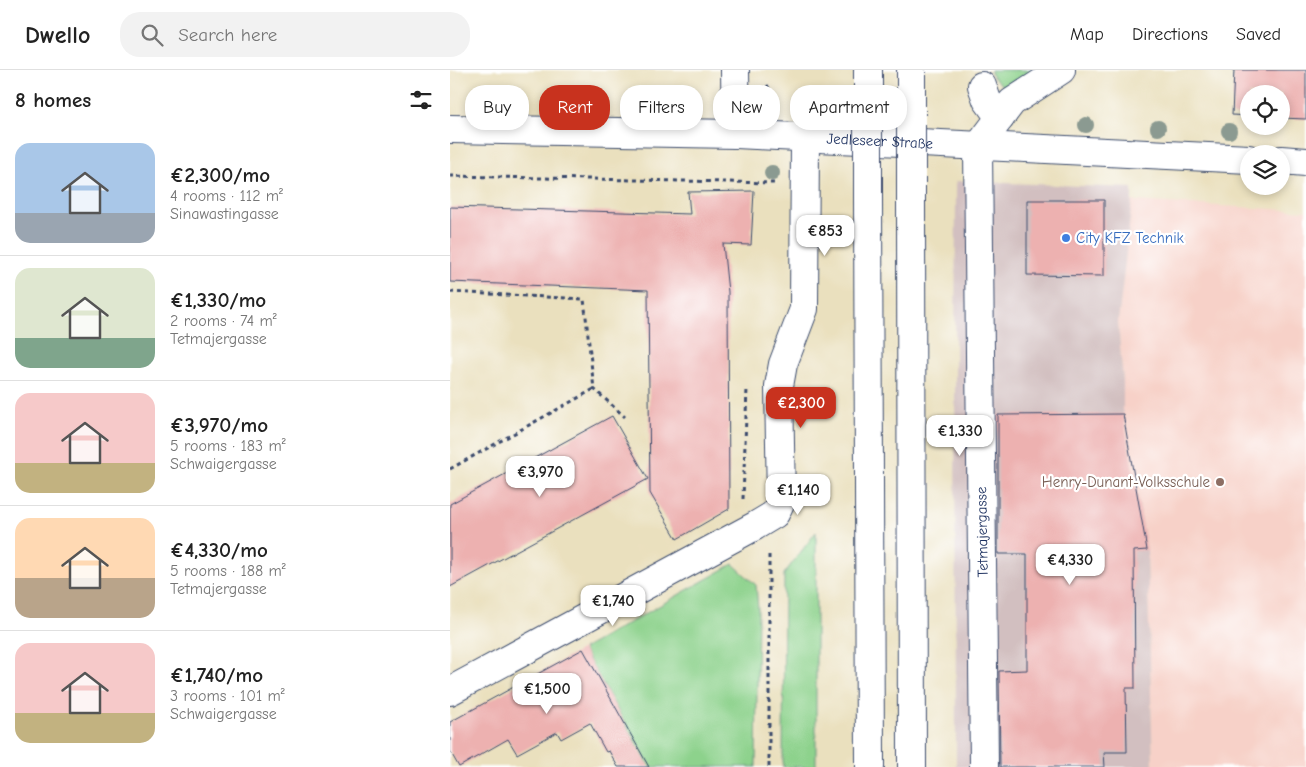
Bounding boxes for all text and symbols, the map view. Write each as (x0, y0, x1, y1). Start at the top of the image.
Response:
search box (120, 12, 470, 57)
text: Dwello (25, 21, 90, 49)
icon: search (138, 21, 166, 49)
text: Search here (178, 24, 277, 46)
text: Map (1070, 24, 1104, 45)
text: Directions (1132, 24, 1208, 45)
text: Saved (1236, 24, 1281, 45)
chip: Buy (465, 85, 529, 130)
chip: Rent (539, 85, 610, 130)
chip: Filters (620, 85, 703, 130)
chip: New (713, 85, 780, 130)
chip: Apartment (790, 85, 907, 130)
map controls (1240, 85, 1290, 195)
button: locate (1240, 85, 1290, 135)
icon: filters (407, 86, 435, 114)
text: 8 homes (15, 88, 91, 112)
street label: Jedleseer Straße (826, 129, 934, 153)
button: layers (1240, 145, 1290, 195)
icon: home (55, 163, 115, 223)
text: €2,300/mo (170, 163, 270, 187)
text: 4 rooms · 112 m² (170, 187, 283, 205)
text: Sinawastingasse (170, 205, 279, 223)
pin: €853 (795, 214, 855, 257)
text: €853 (807, 222, 843, 240)
place label: City KFZ Technik (1076, 229, 1185, 247)
marker: City KFZ Technik (1060, 232, 1072, 244)
icon: home (55, 288, 115, 348)
text: €1,330/mo (170, 288, 266, 312)
text: 2 rooms · 74 m² (170, 312, 277, 330)
text: Tetmajergasse (170, 330, 267, 348)
pin: €2,300 (760, 386, 842, 429)
text: €2,300 (777, 394, 825, 412)
icon: home (55, 413, 115, 473)
text: €3,970/mo (170, 413, 268, 437)
pin: €1,330 (919, 414, 1001, 457)
text: €1,330 (937, 422, 983, 440)
text: 5 rooms · 183 m² (170, 437, 286, 455)
text: Schwaigergasse (170, 455, 277, 473)
pin: €3,970 (499, 456, 581, 498)
text: €3,970 (517, 463, 563, 481)
place label: Henry-Dunant-Volksschule (1042, 473, 1210, 491)
pin: €1,140 (757, 474, 839, 516)
marker: Henry-Dunant-Volksschule (1214, 476, 1226, 488)
text: €1,140 (776, 481, 820, 499)
street label: Tetmajergasse (972, 486, 992, 578)
icon: home (55, 538, 115, 598)
text: €4,330/mo (170, 538, 268, 562)
pin: €4,330 (1029, 544, 1111, 586)
text: €4,330 (1047, 551, 1093, 569)
text: 5 rooms · 188 m² (170, 562, 286, 580)
text: Tetmajergasse (170, 580, 267, 598)
pin: €1,740 (572, 584, 654, 627)
text: €1,740 (592, 592, 634, 610)
icon: home (55, 663, 115, 723)
text: €1,740/mo (170, 663, 263, 687)
pin: €1,500 (506, 672, 588, 715)
text: €1,500 (523, 680, 571, 698)
text: 3 rooms · 101 m² (170, 687, 285, 705)
text: Schwaigergasse (170, 705, 277, 723)

